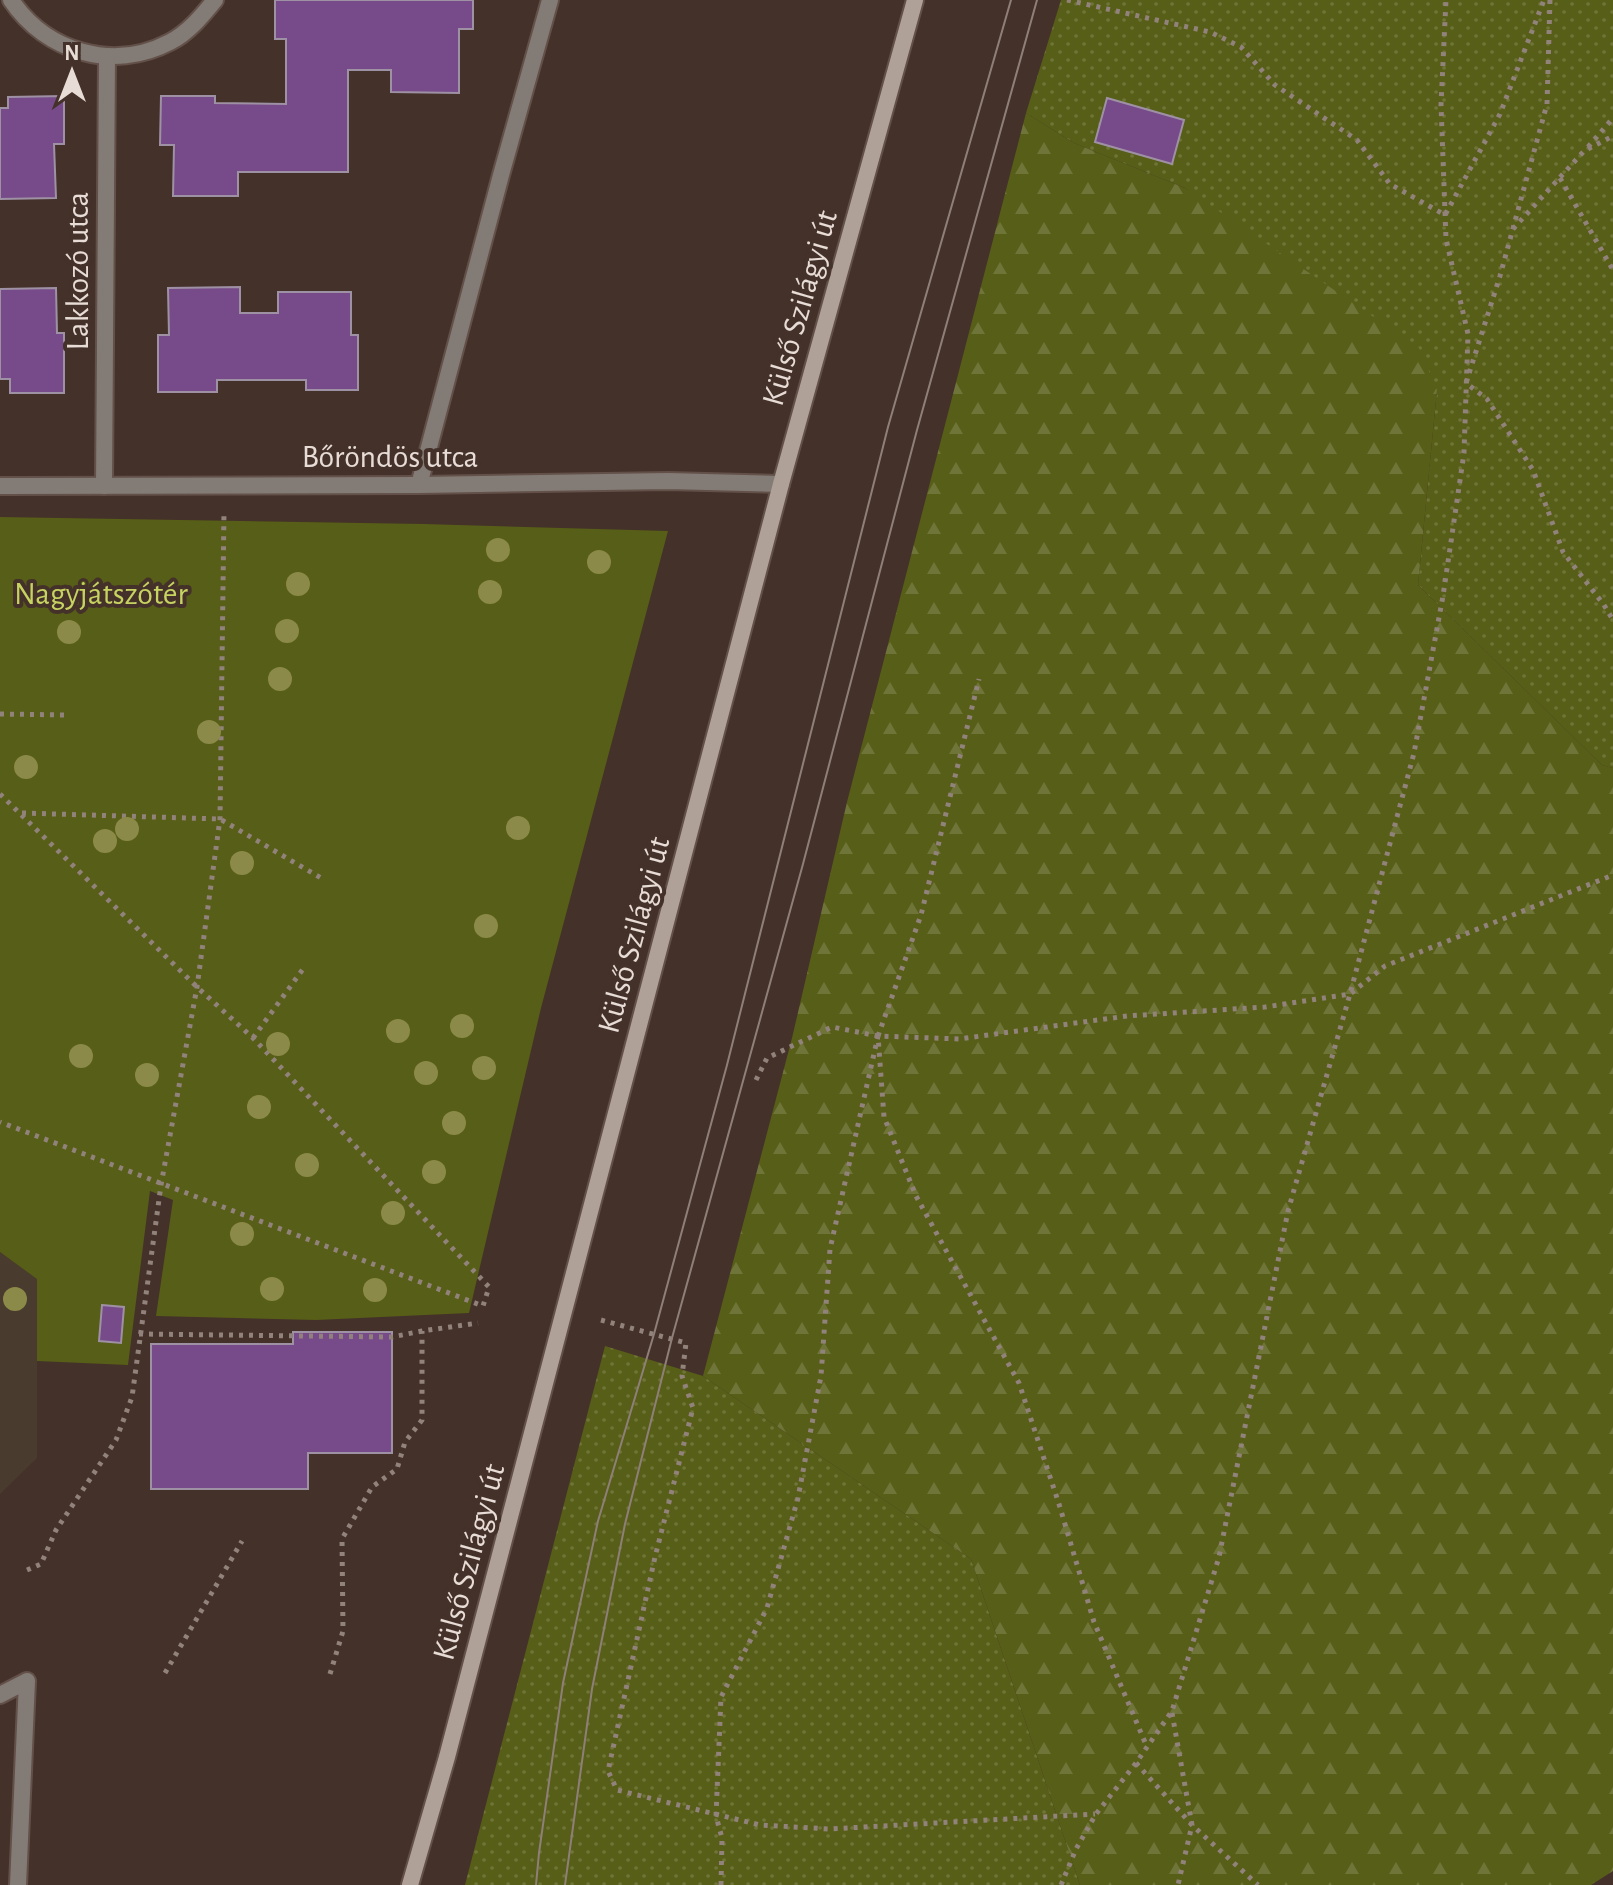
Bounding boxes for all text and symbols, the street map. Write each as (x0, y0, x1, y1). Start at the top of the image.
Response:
north arrow (32, 32, 112, 112)
text: N (64, 42, 80, 64)
street label: Lakkozó utca (62, 192, 94, 350)
street label: Külső Szilágyi út (757, 207, 843, 409)
street label: Bőröndös utca (302, 441, 478, 473)
park label: Nagyjátszótér (14, 578, 189, 610)
street label: Külső Szilágyi út (592, 834, 676, 1036)
street label: Külső Szilágyi út (427, 1461, 511, 1663)

